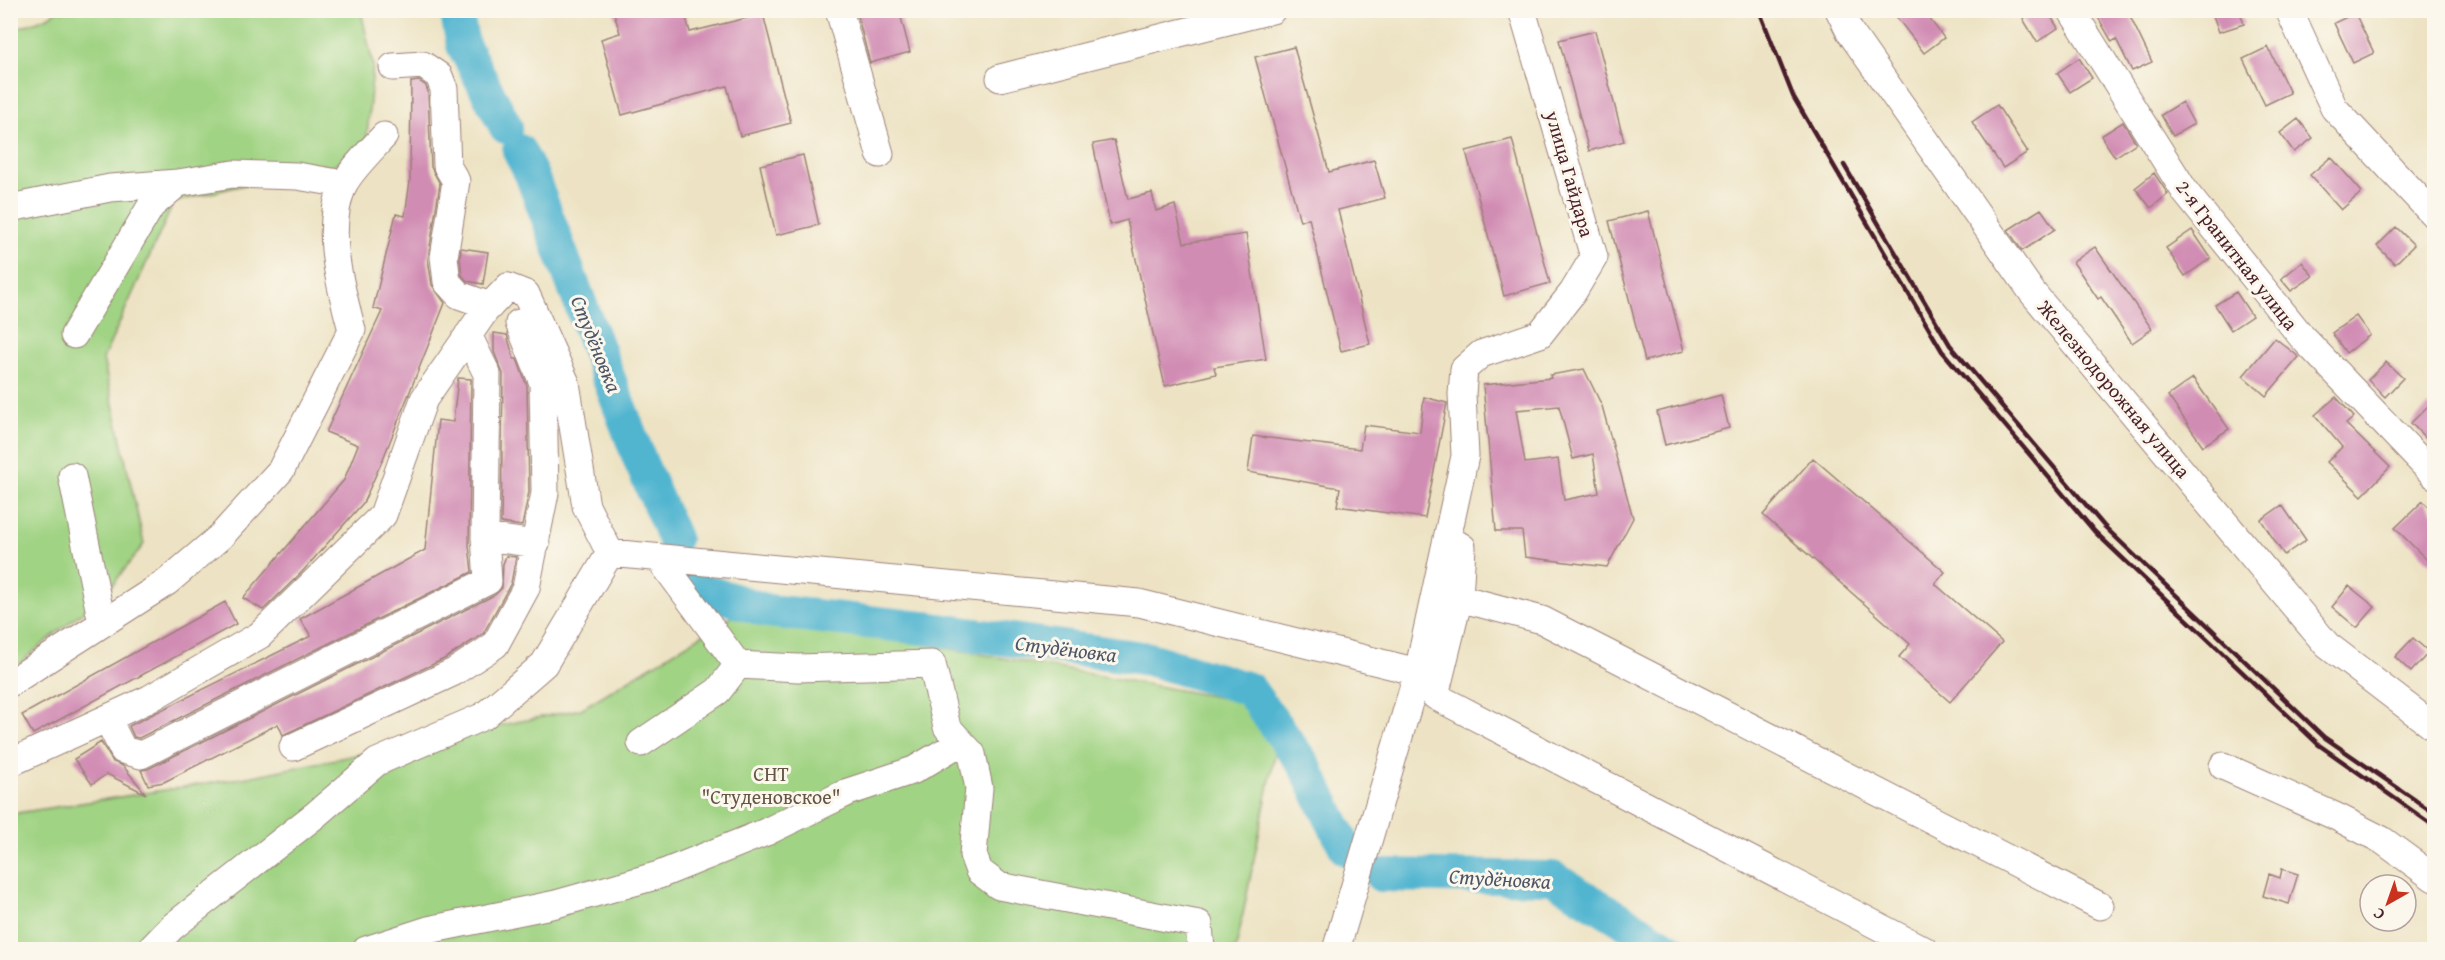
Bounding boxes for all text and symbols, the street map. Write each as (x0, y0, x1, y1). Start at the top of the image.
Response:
street label: улица Гайдара (1538, 106, 1602, 241)
street label: 2-я Гранитная улица (2169, 173, 2306, 336)
water label: Студёновка (563, 291, 630, 397)
street label: Железнодорожная улица (2031, 293, 2198, 484)
water label: Студёновка (1014, 627, 1119, 670)
park label: СНТ "Студеновское" (701, 759, 841, 811)
water label: Студёновка (1448, 860, 1552, 897)
north arrow (2358, 873, 2418, 933)
text: С (2367, 902, 2390, 927)

